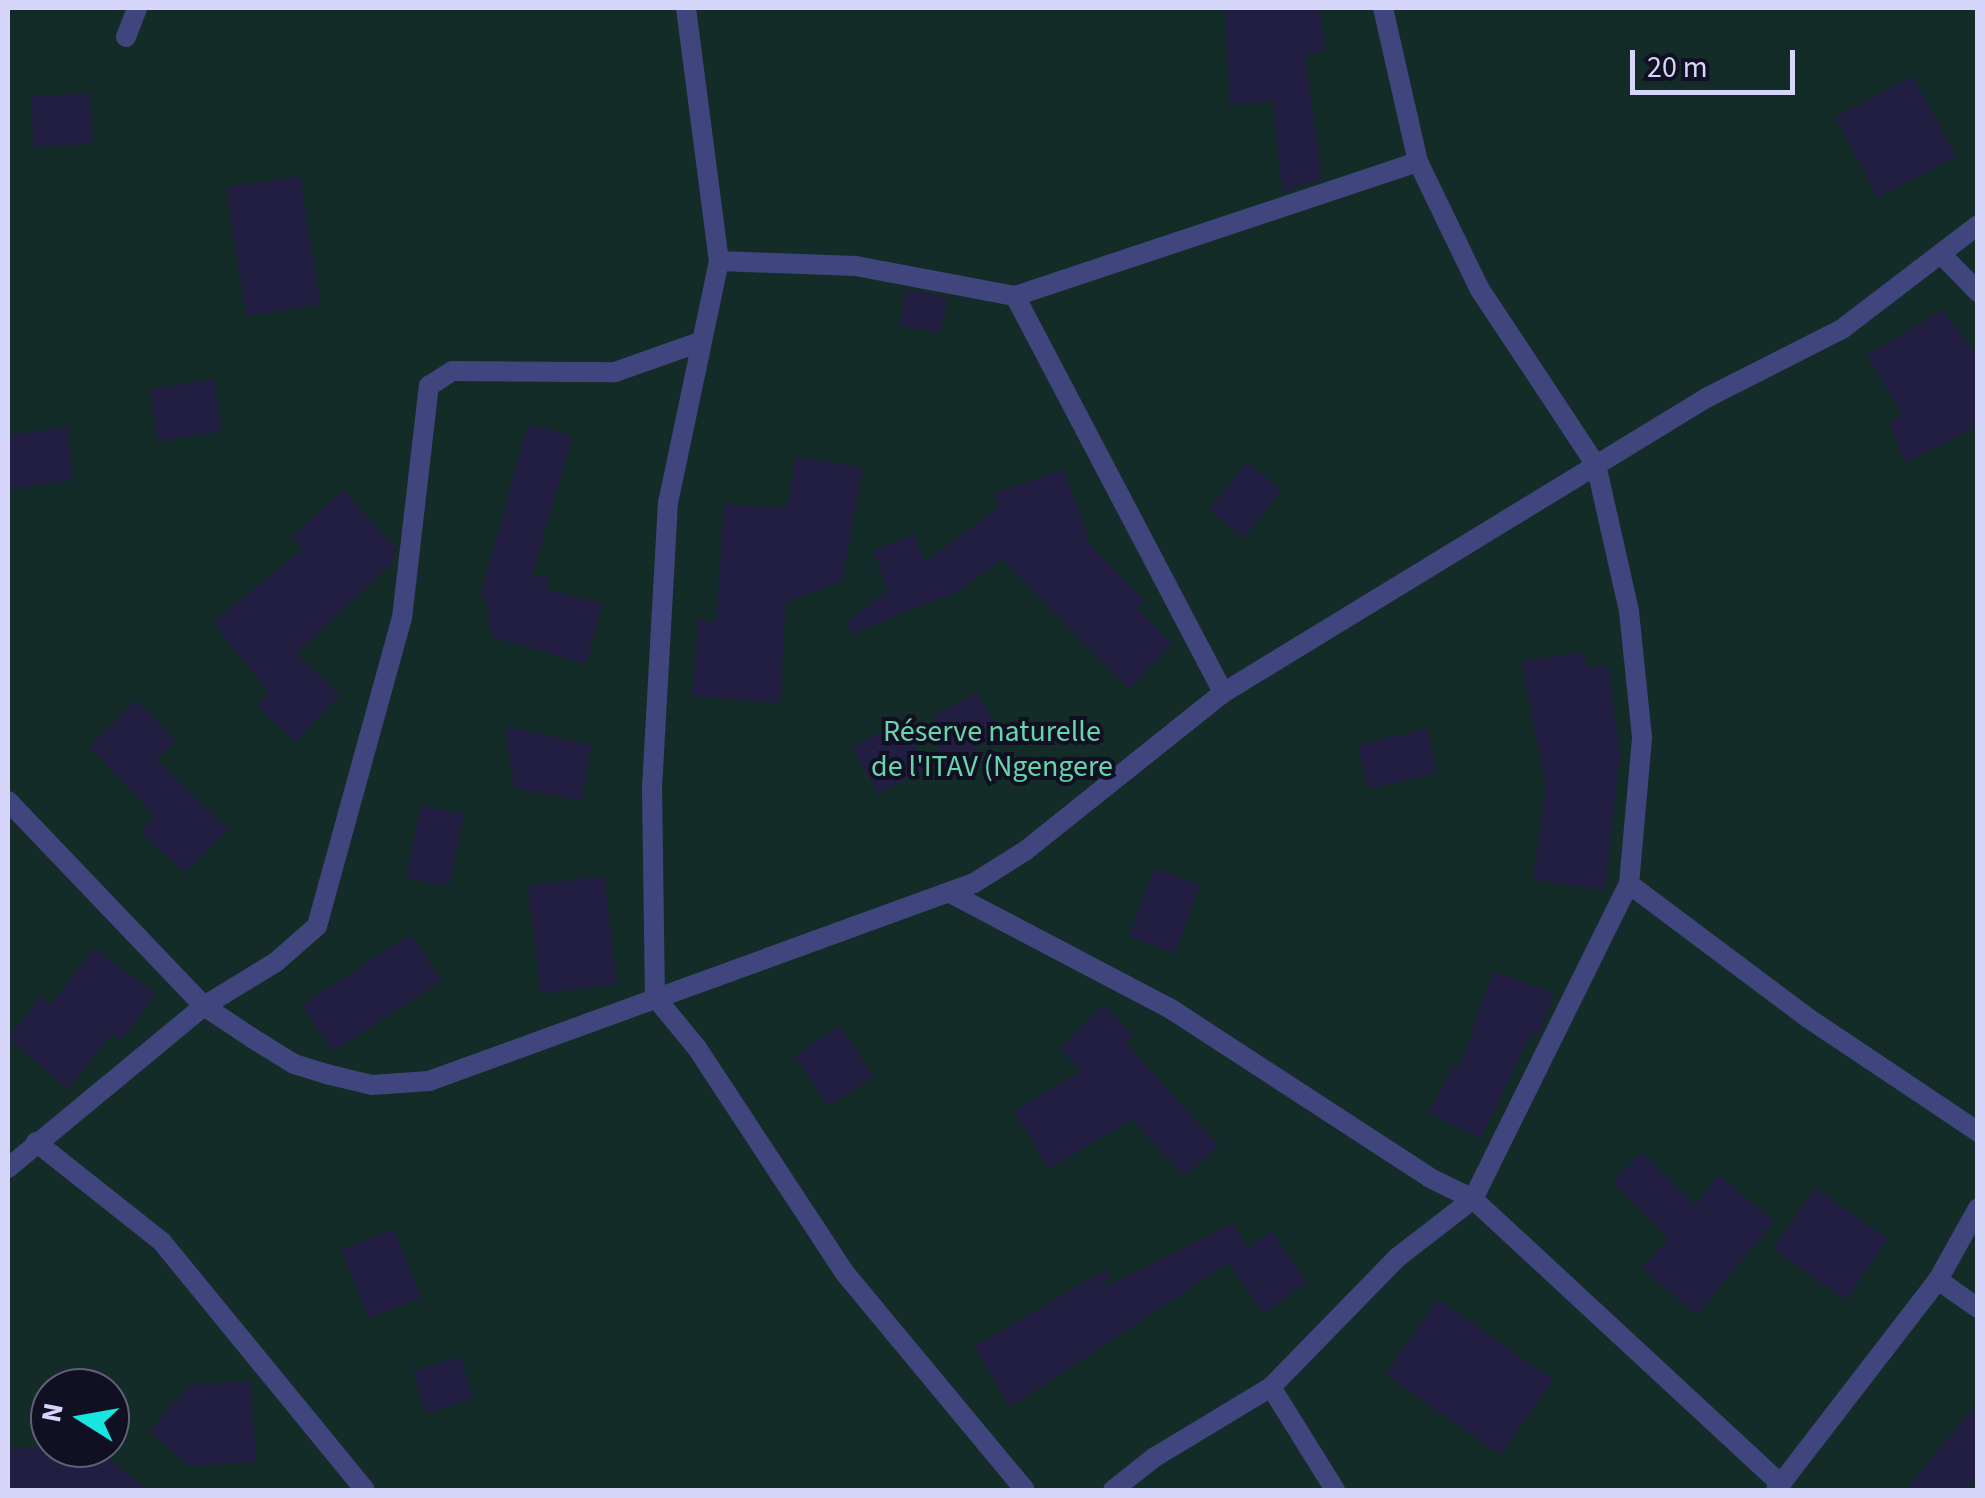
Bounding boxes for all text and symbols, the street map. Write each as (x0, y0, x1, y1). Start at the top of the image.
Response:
scale bar (1635, 30, 1800, 92)
text: 20 m (1647, 46, 1708, 89)
park label: Réserve naturelle de l'ITAV (Ngengere (871, 714, 1113, 784)
north arrow (30, 1368, 130, 1468)
text: N (31, 1400, 74, 1426)

